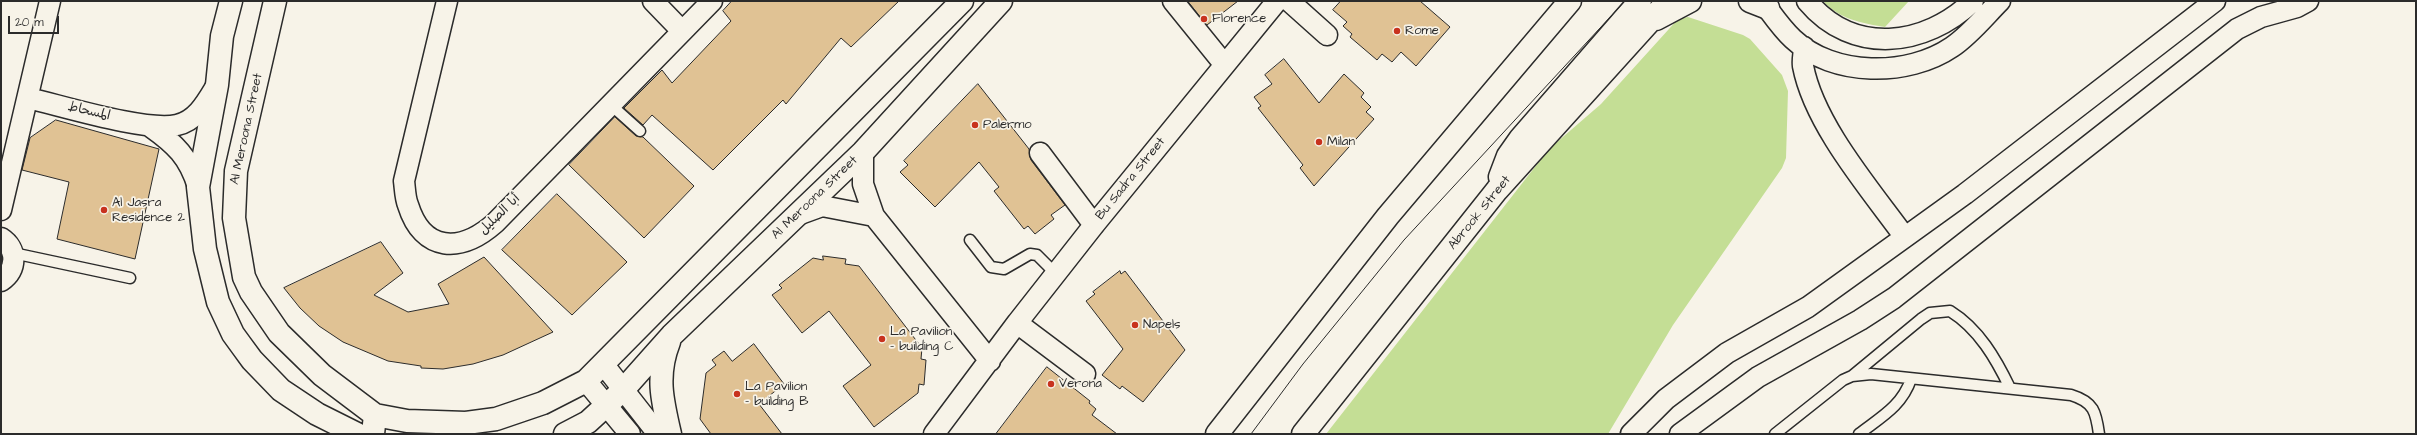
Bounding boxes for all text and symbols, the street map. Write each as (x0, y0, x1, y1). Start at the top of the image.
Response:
scale bar (10, 8, 61, 34)
place label: Florence (1212, 11, 1266, 27)
text: 20 m (15, 14, 44, 31)
marker: Florence (1199, 14, 1209, 24)
place label: Rome (1405, 23, 1439, 39)
marker: Rome (1392, 26, 1402, 36)
street label: Al Meroona Street (228, 72, 266, 186)
street label: المسحاط (66, 100, 112, 124)
place label: Palermo (983, 117, 1032, 133)
marker: Palermo (970, 120, 980, 130)
place label: Milan (1327, 134, 1355, 150)
street label: Bu Sadra Street (1093, 135, 1169, 223)
marker: Milan (1314, 137, 1324, 147)
street label: Al Meroona Street (769, 153, 861, 243)
street label: Abrook Street (1445, 173, 1515, 253)
street label: أبا الصليل (476, 192, 524, 238)
place label: Al Jasra Residence 2 (112, 195, 185, 226)
marker: Al Jasra Residence 2 (99, 205, 109, 215)
place label: Napels (1143, 317, 1181, 333)
marker: Napels (1130, 320, 1140, 330)
place label: La Pavilion - building C (890, 324, 953, 355)
marker: La Pavilion - building C (877, 334, 887, 344)
place label: Verona (1059, 376, 1102, 392)
place label: La Pavilion - building B (745, 379, 808, 410)
marker: Verona (1046, 379, 1056, 389)
marker: La Pavilion - building B (732, 389, 742, 399)

